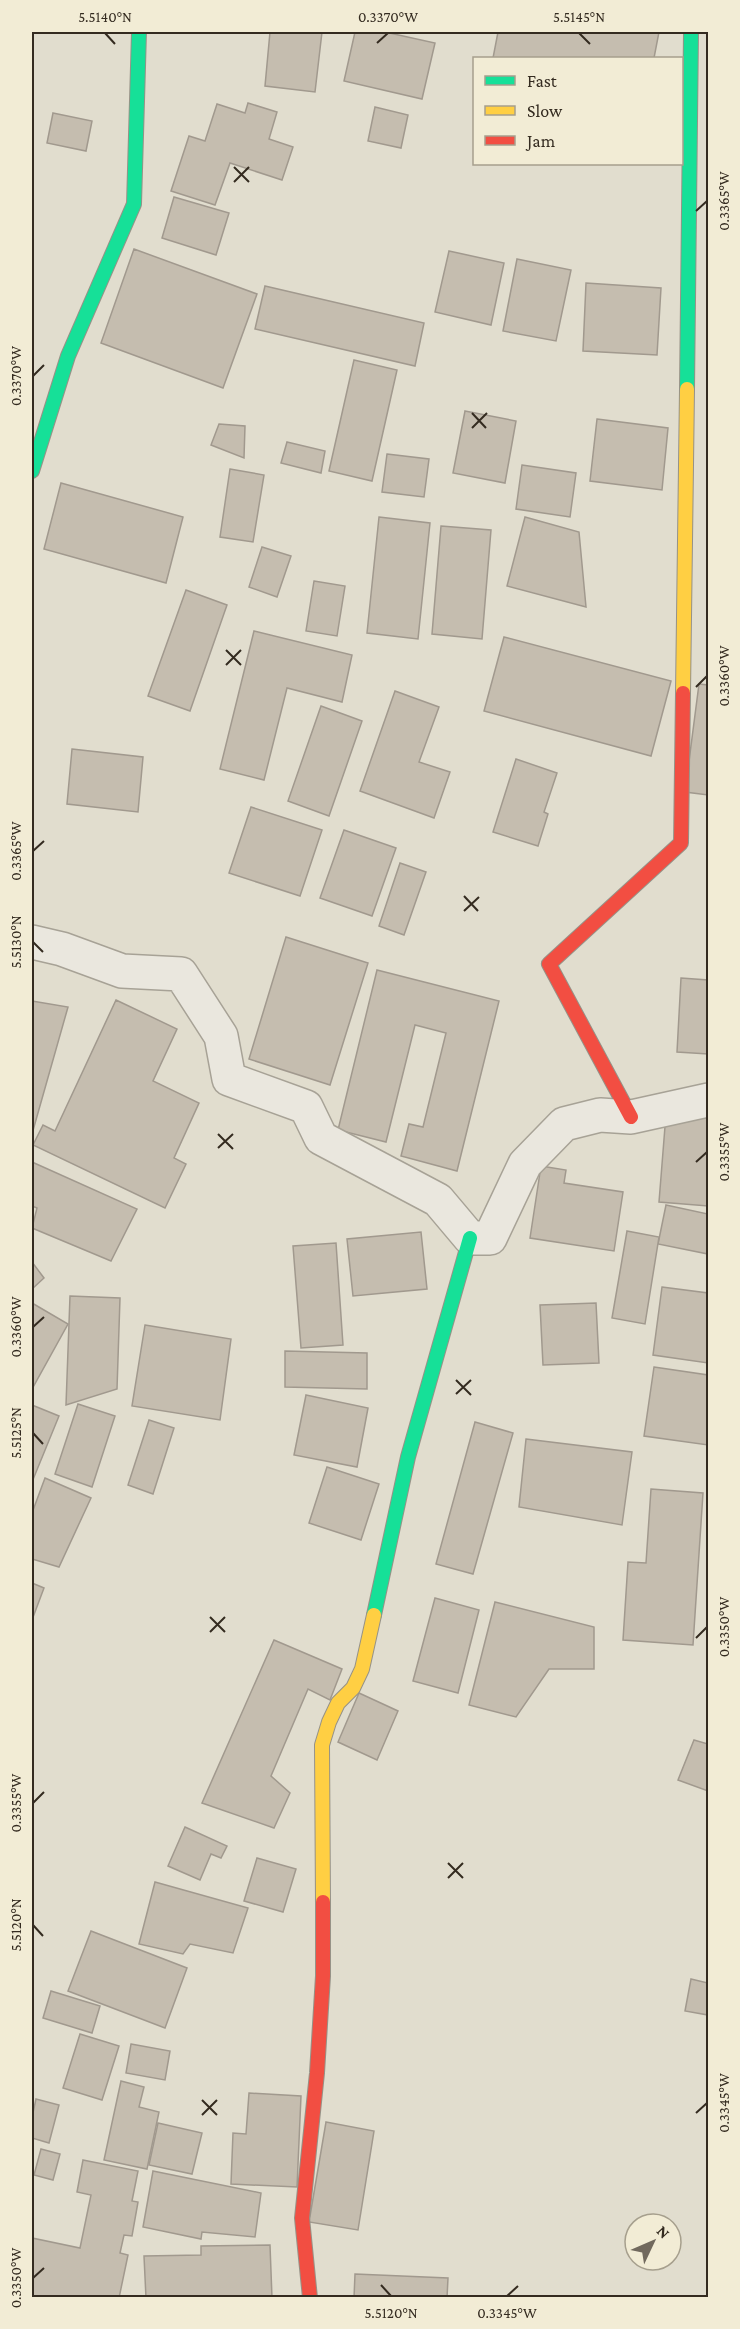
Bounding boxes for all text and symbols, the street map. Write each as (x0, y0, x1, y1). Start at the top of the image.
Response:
text: 5.5140°N (78, 9, 132, 25)
text: 0.3370°W (358, 9, 418, 25)
text: 5.5145°N (553, 9, 605, 25)
legend (473, 57, 683, 165)
text: Fast (527, 71, 558, 91)
text: Slow (527, 101, 563, 121)
text: Jam (525, 131, 556, 151)
text: 0.3365°W (716, 171, 732, 231)
text: 0.3370°W (8, 346, 24, 406)
text: 0.3360°W (716, 645, 732, 707)
text: 0.3365°W (8, 821, 24, 881)
text: 5.5130°N (8, 915, 24, 969)
text: 0.3355°W (716, 1122, 732, 1181)
text: 0.3360°W (8, 1296, 24, 1358)
text: 5.5125°N (8, 1407, 24, 1459)
text: 0.3350°W (716, 1597, 732, 1657)
text: 0.3355°W (8, 1773, 24, 1832)
text: 5.5120°N (8, 1898, 24, 1952)
text: 0.3345°W (716, 2073, 732, 2133)
north arrow (623, 2212, 683, 2272)
text: N (654, 2222, 673, 2242)
text: 0.3350°W (8, 2248, 24, 2308)
text: 5.5120°N (364, 2305, 418, 2321)
text: 0.3345°W (477, 2305, 537, 2321)

